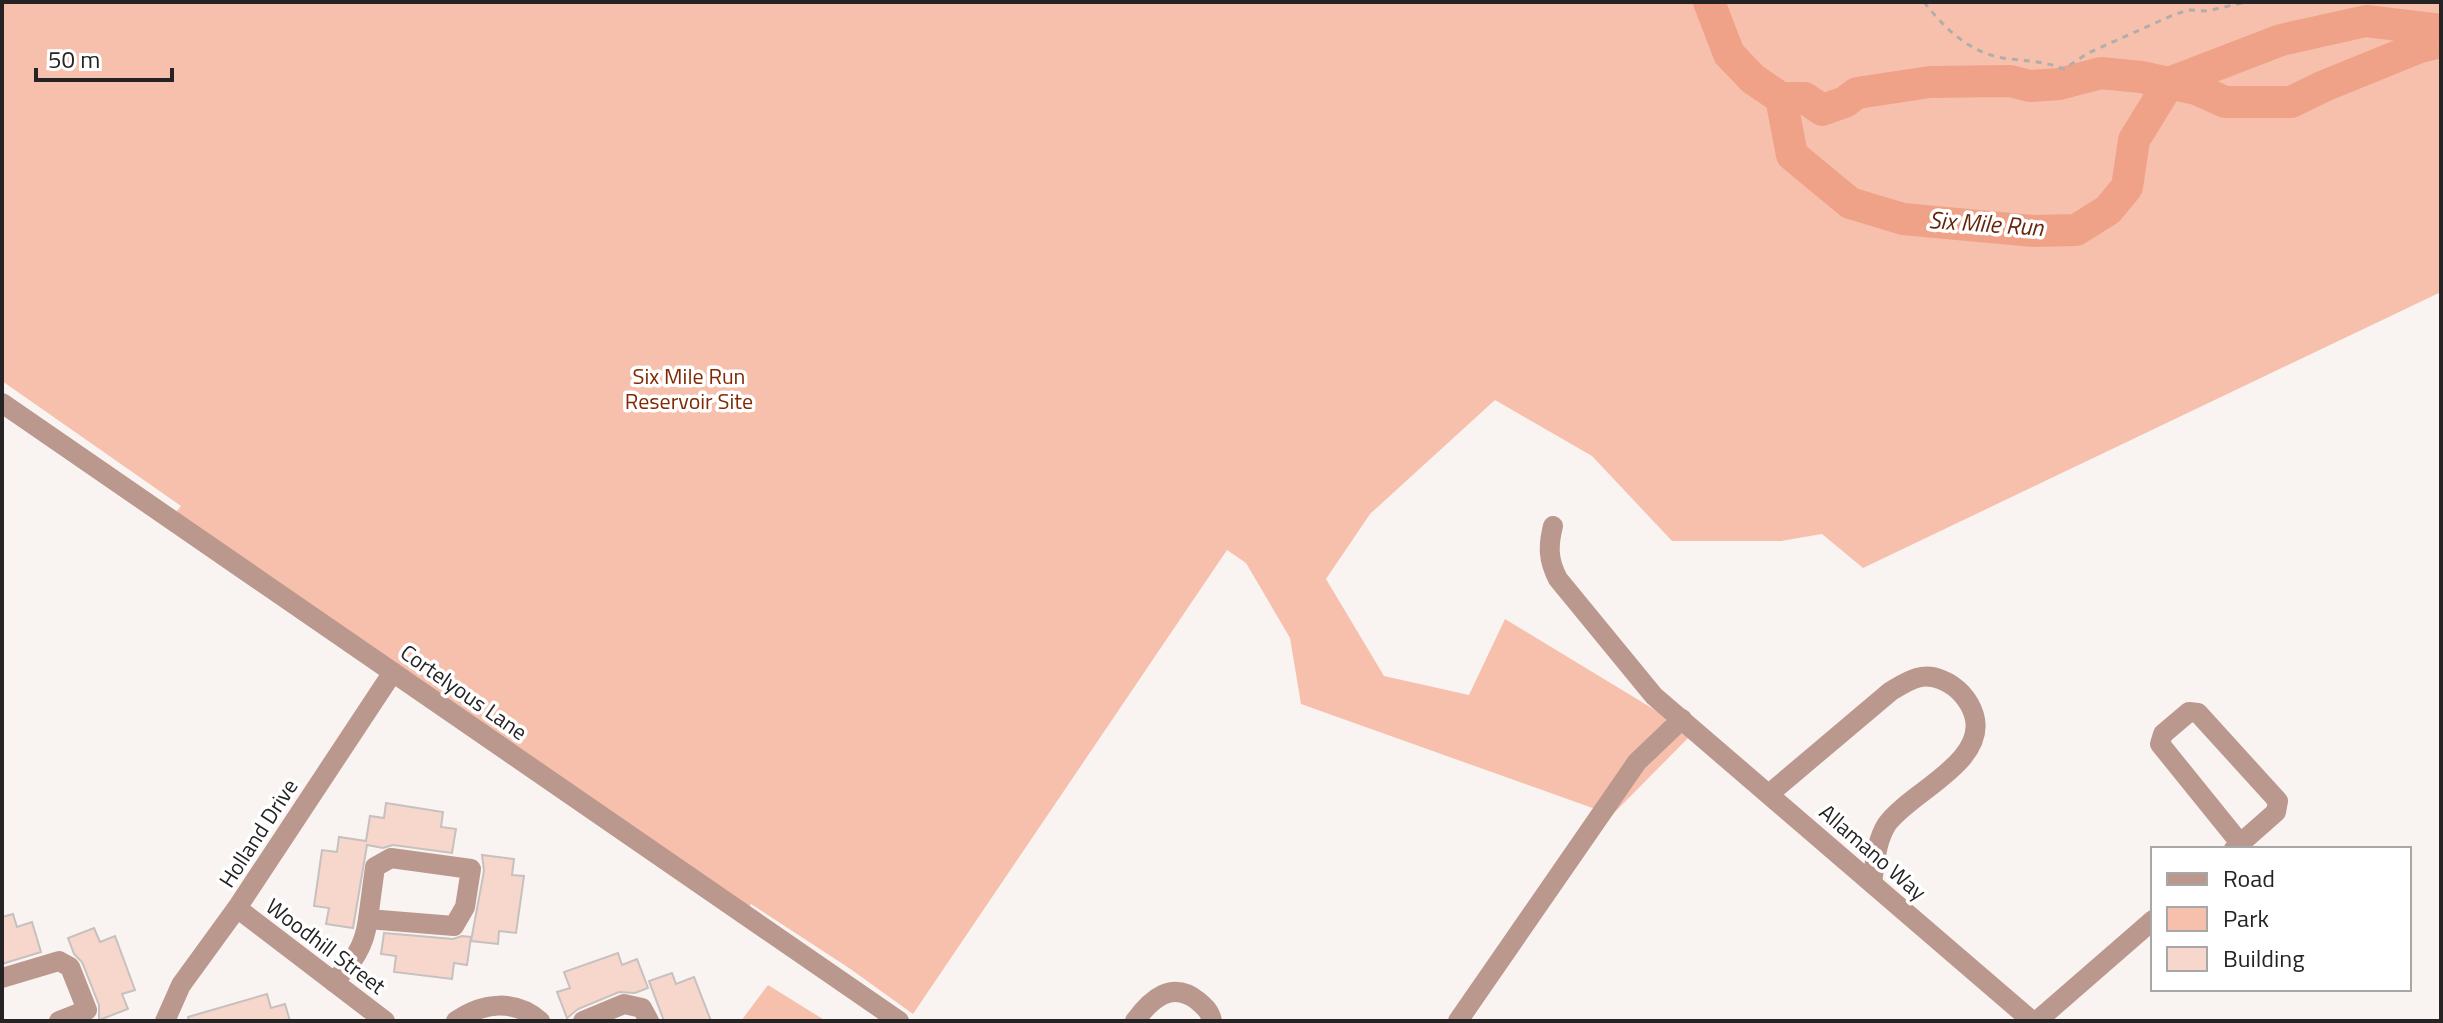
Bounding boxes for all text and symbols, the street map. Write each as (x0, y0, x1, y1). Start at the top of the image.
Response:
scale bar (36, 32, 172, 82)
text: 50 m (48, 41, 100, 77)
water label: Six Mile Run (1928, 201, 2046, 245)
park label: Six Mile Run Reservoir Site (625, 359, 753, 418)
street label: Cortelyous Lane (394, 636, 534, 748)
street label: Holland Drive (210, 772, 306, 894)
street label: Allamano Way (1812, 796, 1935, 909)
legend (2151, 847, 2411, 991)
text: Road (2223, 860, 2275, 896)
street label: Woodhill Street (259, 890, 393, 1003)
text: Park (2223, 900, 2269, 936)
text: Building (2223, 940, 2305, 976)

